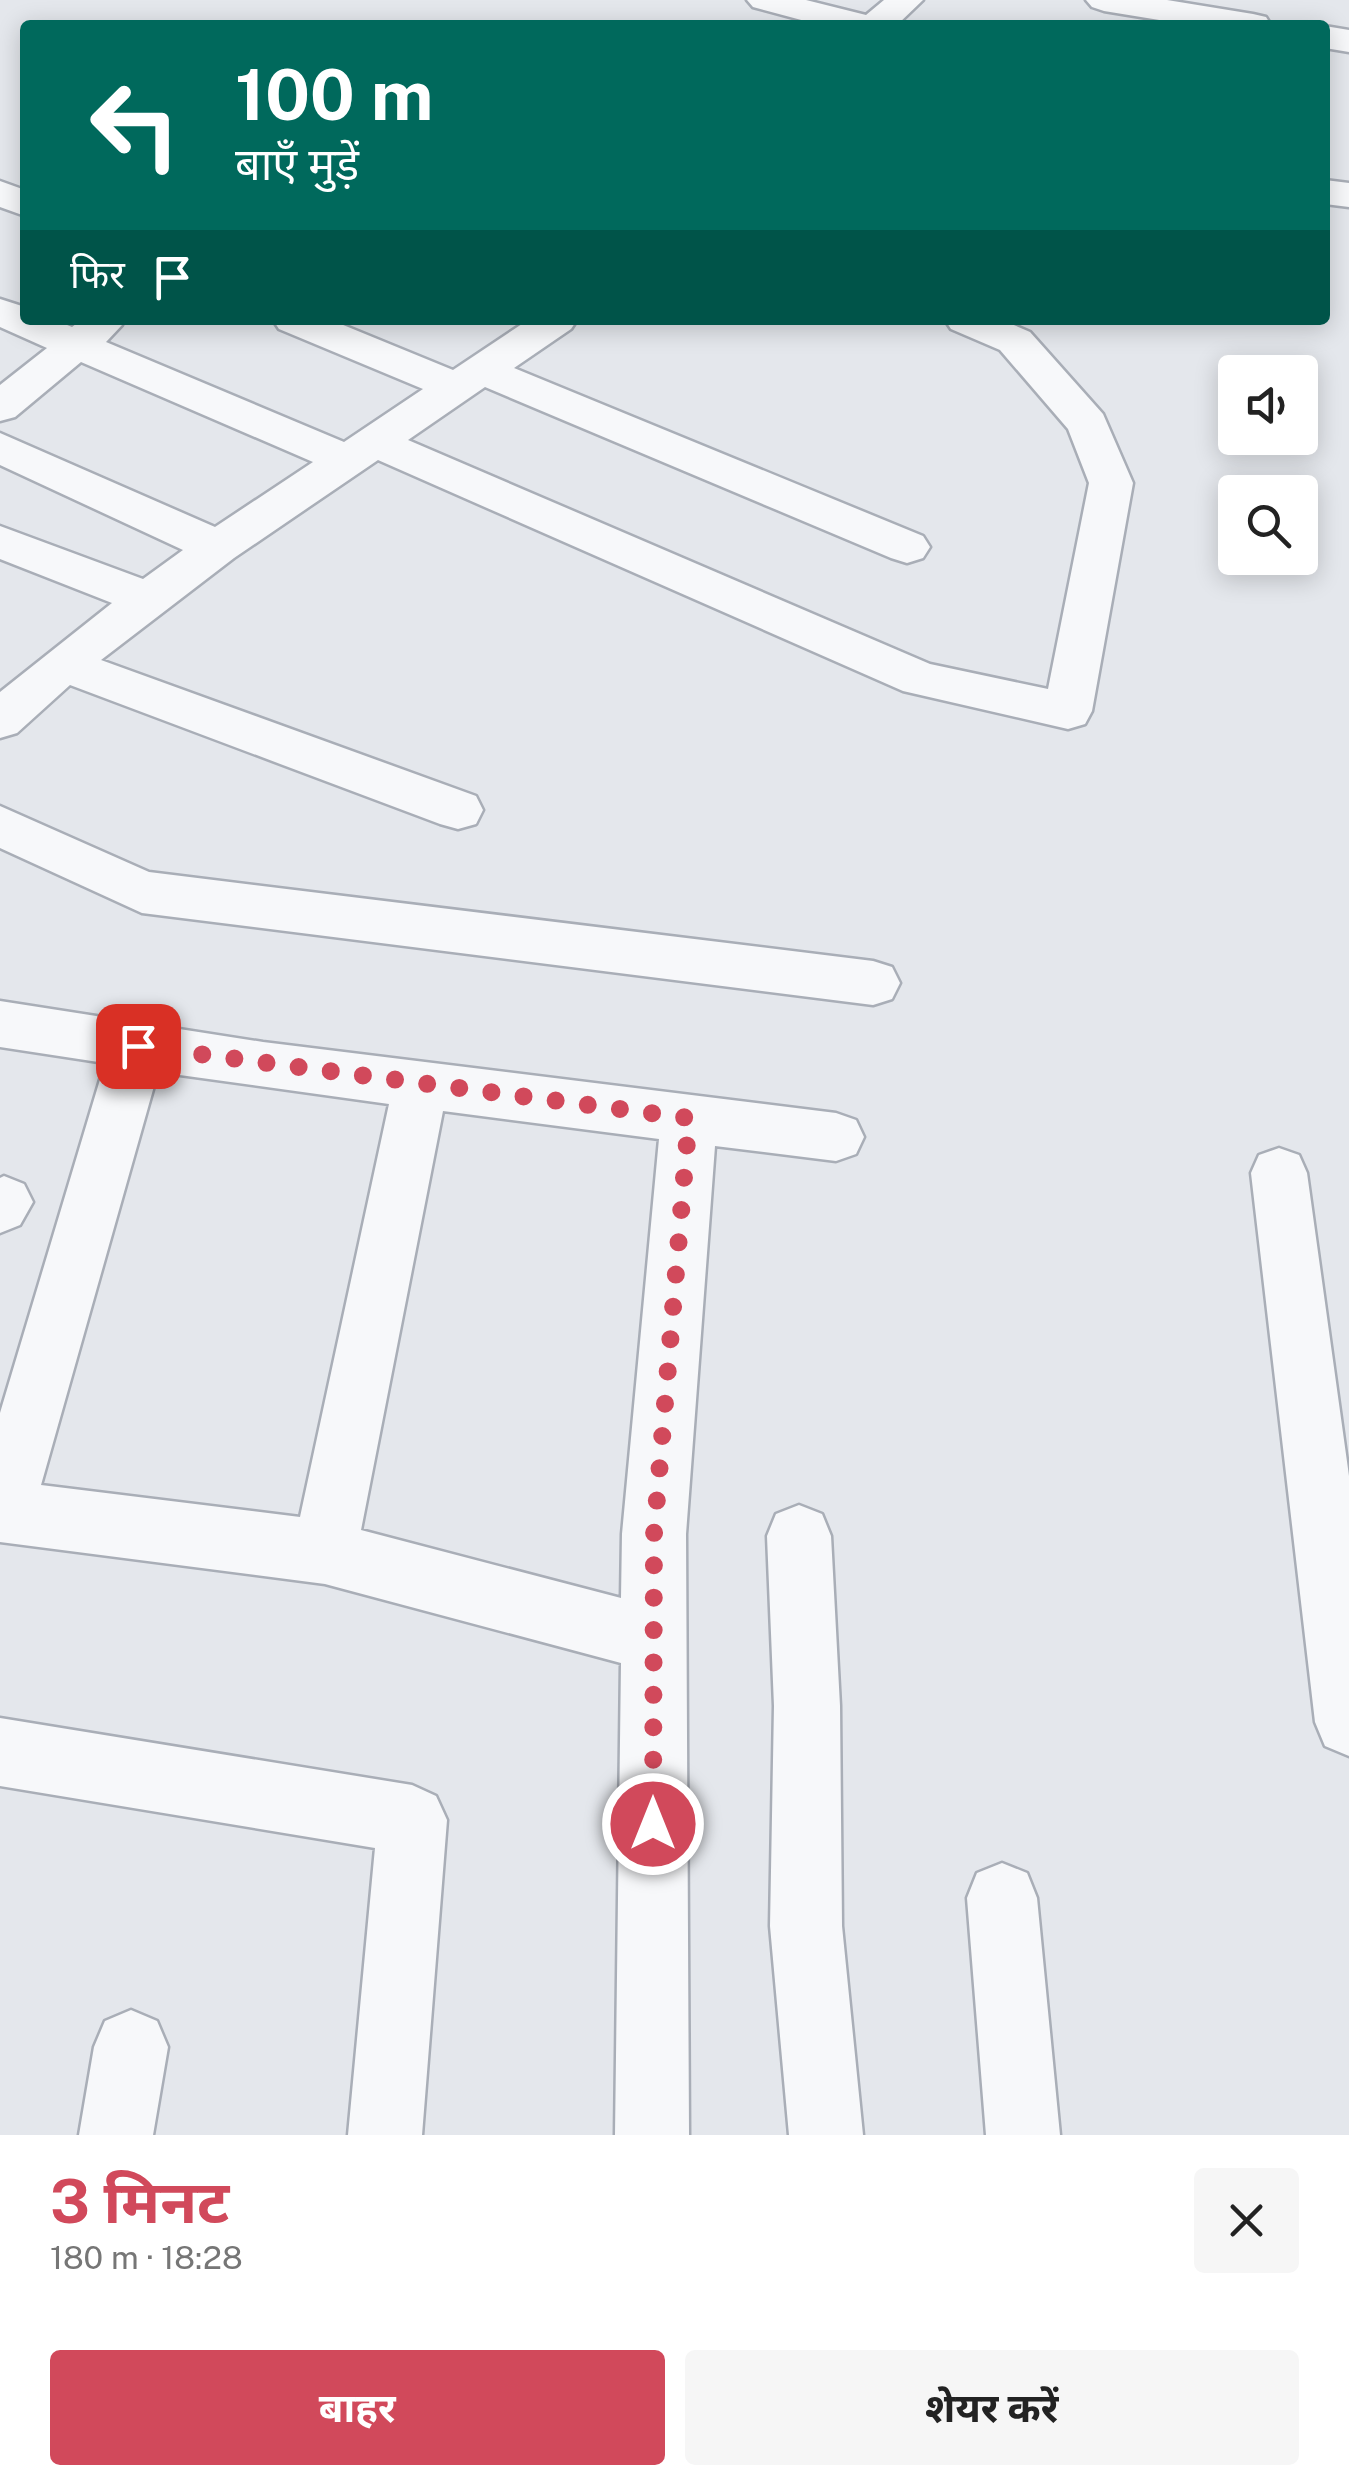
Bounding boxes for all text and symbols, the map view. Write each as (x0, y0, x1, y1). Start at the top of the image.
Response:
text: 100 m (235, 53, 433, 136)
icon: left (70, 60, 200, 190)
text: बाएँ मुड़ें (235, 137, 359, 190)
icon: arrive (145, 250, 200, 305)
text: फिर (70, 252, 125, 297)
map controls (1218, 355, 1318, 575)
button: sound (1218, 355, 1318, 455)
button: search (1218, 475, 1318, 575)
pin (96, 1004, 181, 1089)
icon: arrive (111, 1019, 166, 1074)
position arrow (601, 1772, 705, 1876)
text: 3 मिनट (50, 2166, 229, 2237)
button: close (1194, 2168, 1299, 2273)
text: 180 m · 18:28 (50, 2239, 243, 2276)
button: बाहर (50, 2350, 665, 2465)
button: शेयर करें (685, 2350, 1299, 2465)

